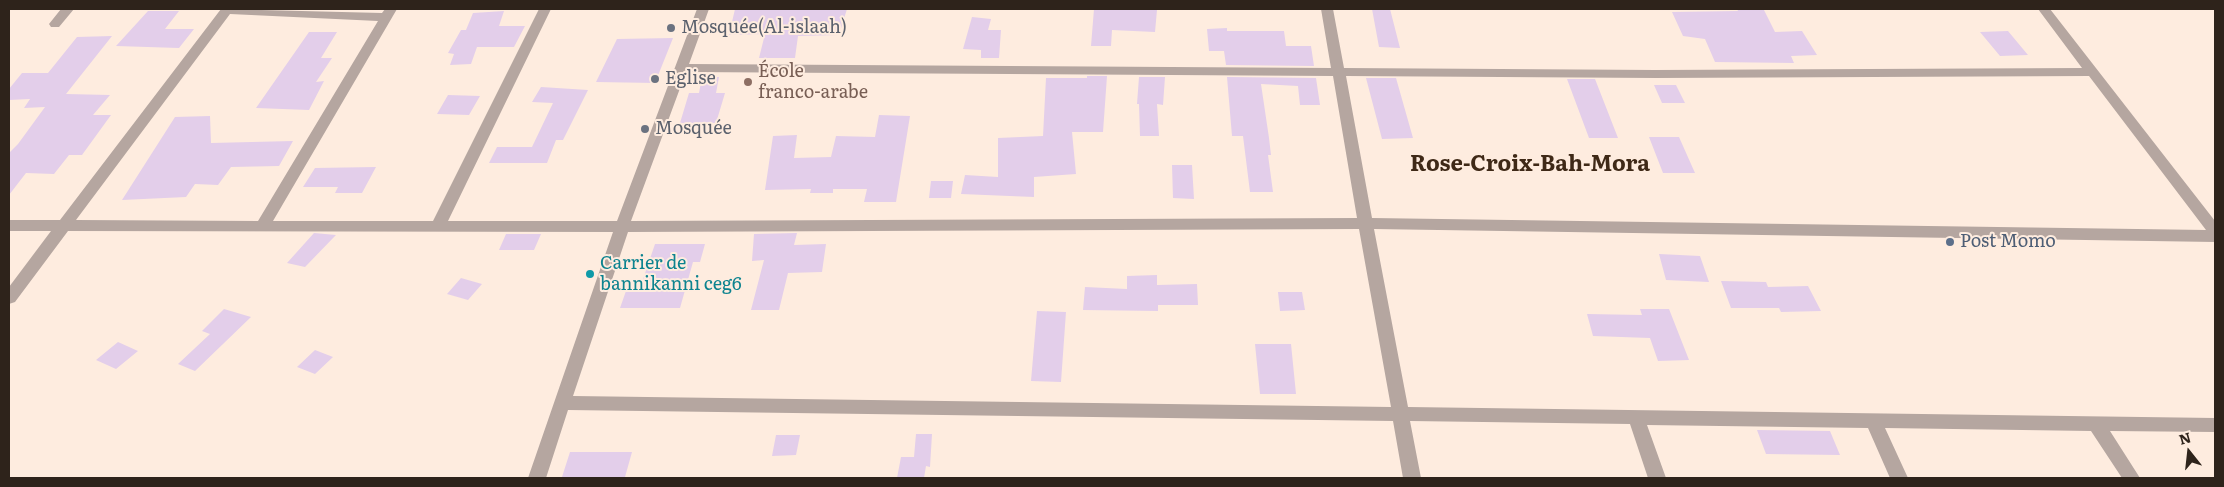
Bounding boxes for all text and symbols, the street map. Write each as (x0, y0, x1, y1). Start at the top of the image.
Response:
place label: Mosquée(Al-islaah) (681, 17, 847, 39)
marker: Mosquée(Al-islaah) (665, 22, 677, 34)
place label: École franco-arabe (758, 61, 868, 104)
place label: Eglise (665, 68, 716, 90)
marker: Eglise (649, 73, 661, 85)
marker: École franco-arabe (742, 76, 754, 88)
place label: Mosquée (655, 118, 732, 140)
marker: Mosquée (639, 123, 651, 135)
district label: Rose-Croix-Bah-Mora (1410, 152, 1650, 178)
place label: Post Momo (1960, 231, 2056, 253)
marker: Post Momo (1944, 236, 1956, 248)
place label: Carrier de bannikanni ceg6 (600, 253, 742, 296)
marker: Carrier de bannikanni ceg6 (584, 268, 596, 280)
text: N (2176, 426, 2193, 449)
north arrow (2164, 427, 2214, 477)

